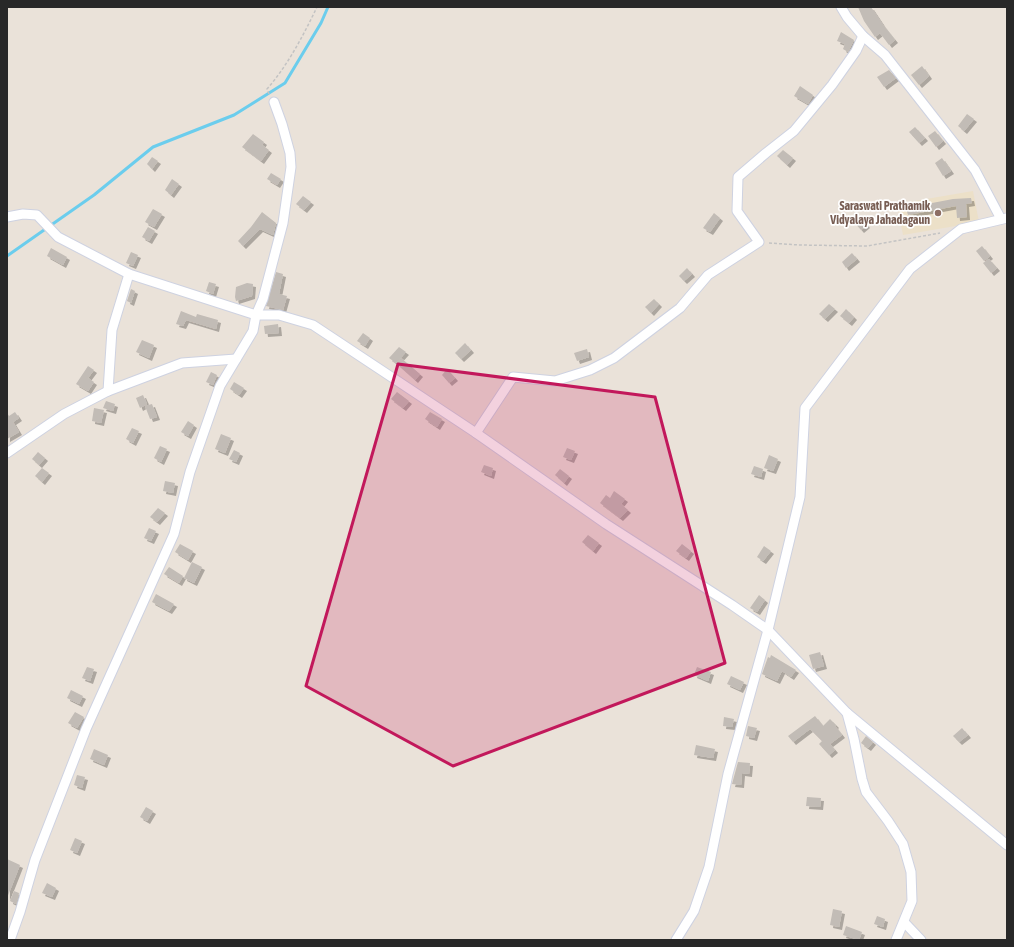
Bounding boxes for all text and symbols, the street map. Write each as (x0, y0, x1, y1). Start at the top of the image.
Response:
place label: Saraswati Prathamik Vidyalaya Jahadagaun (829, 199, 931, 227)
marker: Saraswati Prathamik Vidyalaya Jahadagaun (933, 208, 943, 218)

